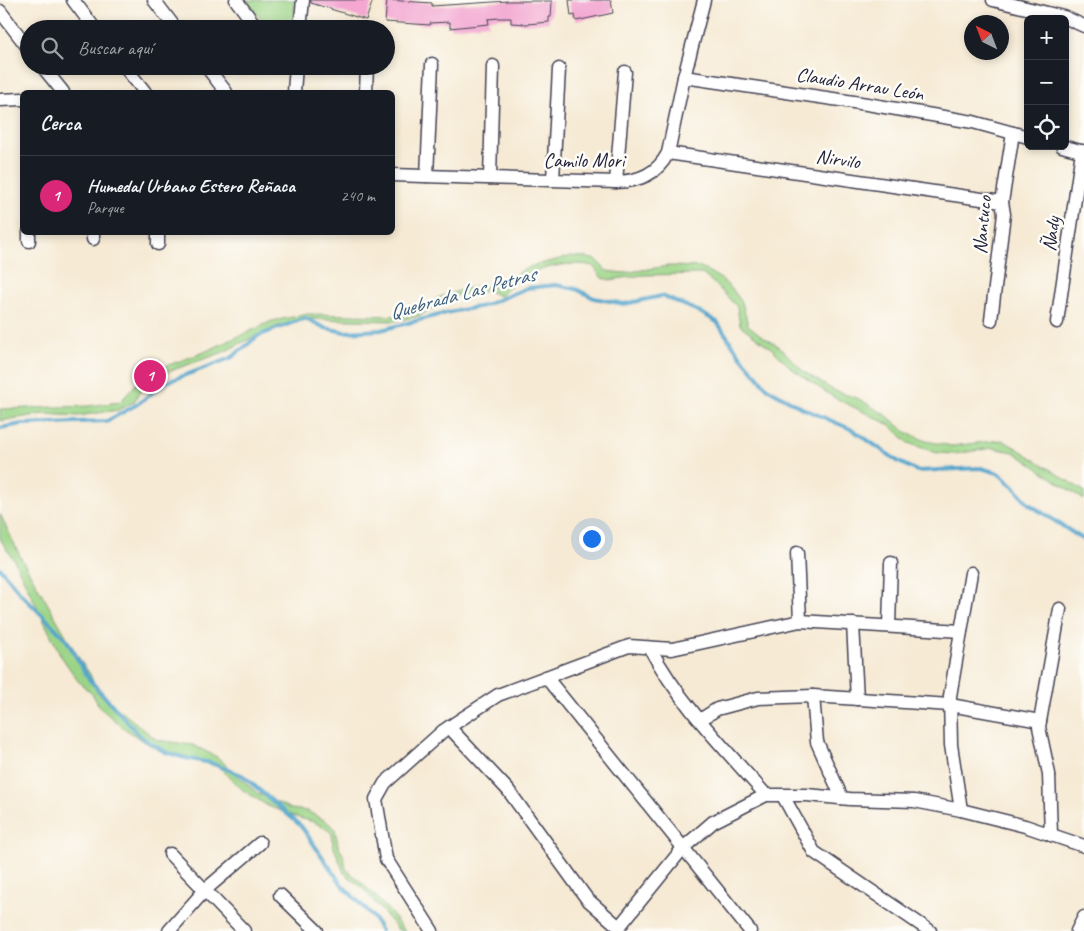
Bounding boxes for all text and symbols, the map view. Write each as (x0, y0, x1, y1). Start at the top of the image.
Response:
north arrow (964, 15, 1009, 60)
map controls (1024, 15, 1069, 150)
button: + (1024, 15, 1069, 60)
search box (20, 20, 395, 75)
icon: search (38, 34, 66, 62)
text: Buscar aquí (78, 36, 152, 60)
button: − (1024, 60, 1069, 105)
street label: Claudio Arrau León (795, 62, 926, 107)
button: locate (1024, 105, 1069, 150)
text: Cerca (40, 110, 81, 136)
street label: Nirvilo (814, 144, 863, 175)
street label: Camilo Mori (544, 148, 627, 173)
text: Humedal Urbano Estero Reñaca (87, 174, 295, 198)
text: 1 (52, 186, 60, 206)
text: 240 m (341, 186, 375, 206)
street label: Nantuco (967, 194, 997, 255)
text: Parque (87, 198, 124, 218)
street label: Ñady (1036, 214, 1066, 253)
water label: Quebrada Las Petras (386, 260, 541, 325)
pin: 1 (134, 357, 166, 395)
your location (579, 526, 605, 552)

